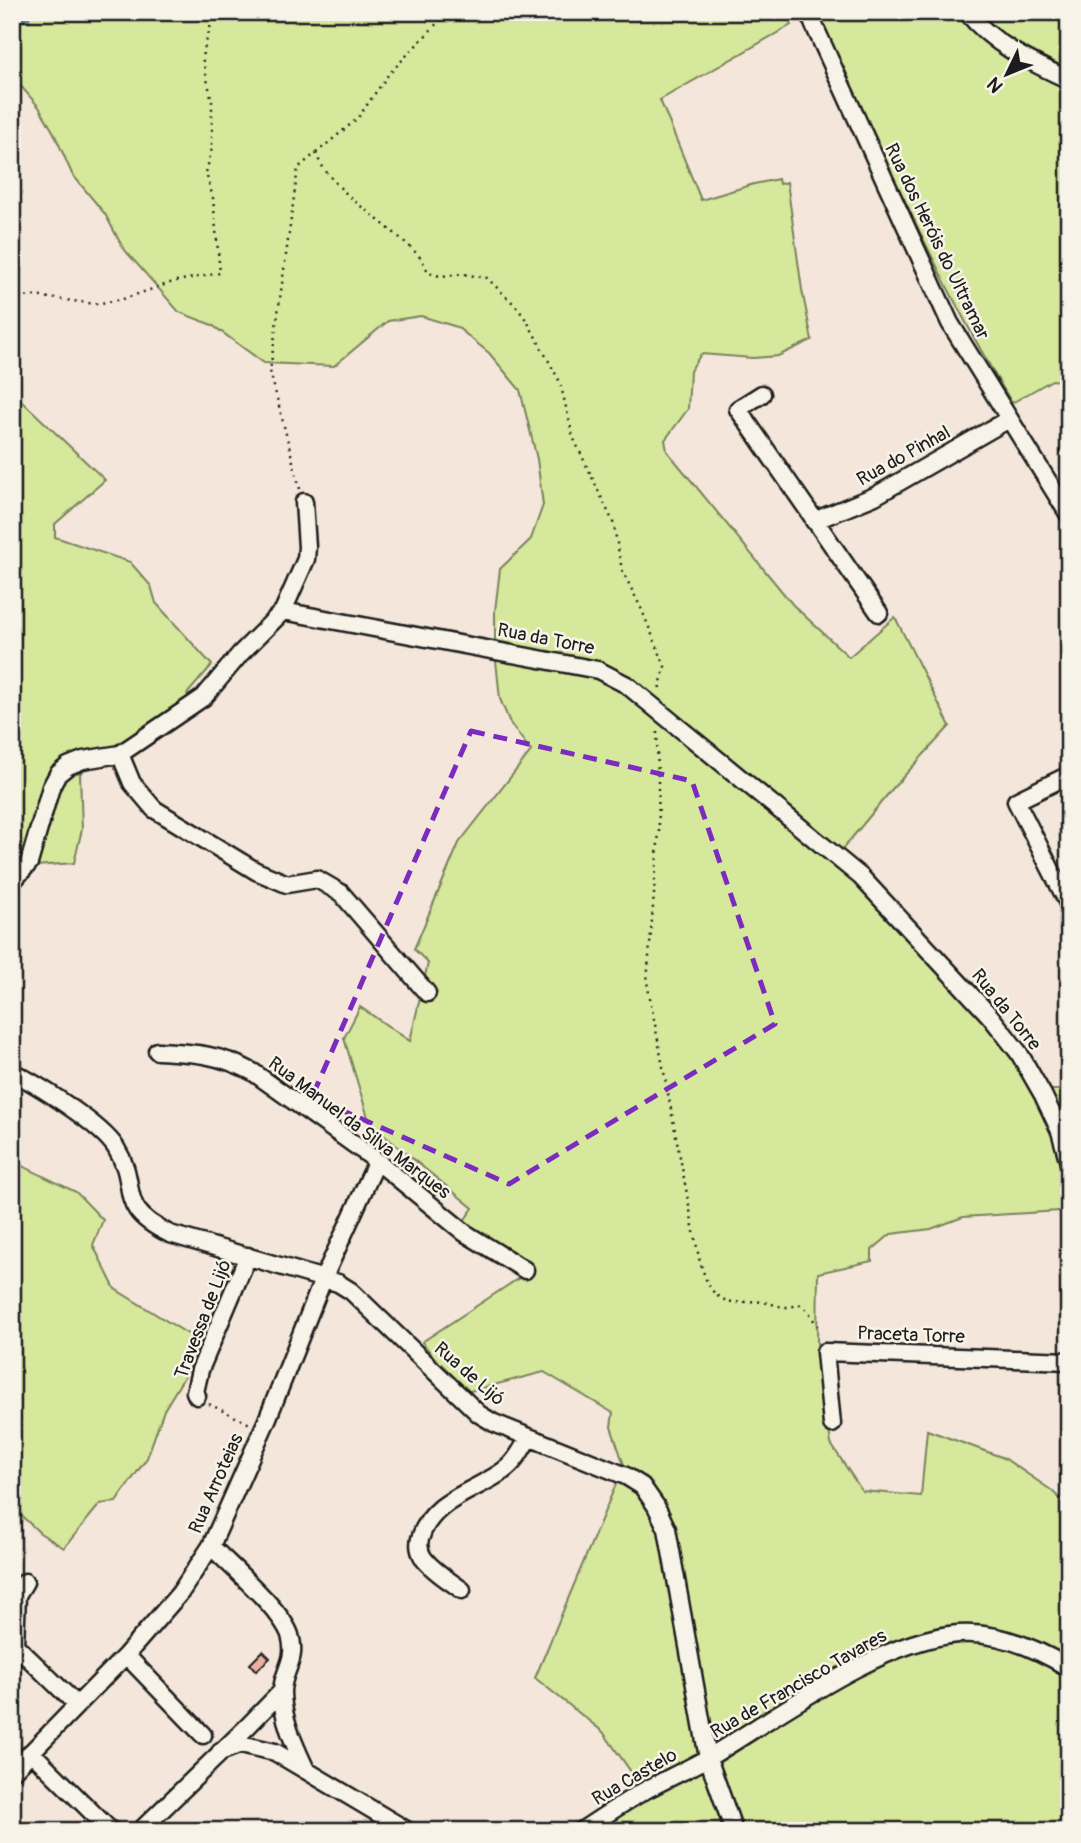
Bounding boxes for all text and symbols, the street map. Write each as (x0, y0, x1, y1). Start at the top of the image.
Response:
north arrow (972, 38, 1042, 108)
text: N (982, 72, 1008, 98)
street label: Rua dos Heróis do Ultramar (879, 139, 995, 344)
street label: Rua do Pinhal (852, 420, 955, 491)
street label: Rua da Torre (495, 618, 597, 660)
street label: Rua da Torre (966, 964, 1047, 1056)
street label: Rua Manuel da Silva Marques (263, 1051, 456, 1205)
street label: Travessa de Lijó (169, 1256, 237, 1382)
street label: Praceta Torre (857, 1321, 966, 1349)
street label: Rua de Lijó (429, 1337, 510, 1411)
street label: Rua Arroteias (183, 1429, 249, 1537)
street label: Rua de Francisco Tavares (706, 1623, 891, 1744)
street label: Rua Castelo (588, 1743, 681, 1811)

